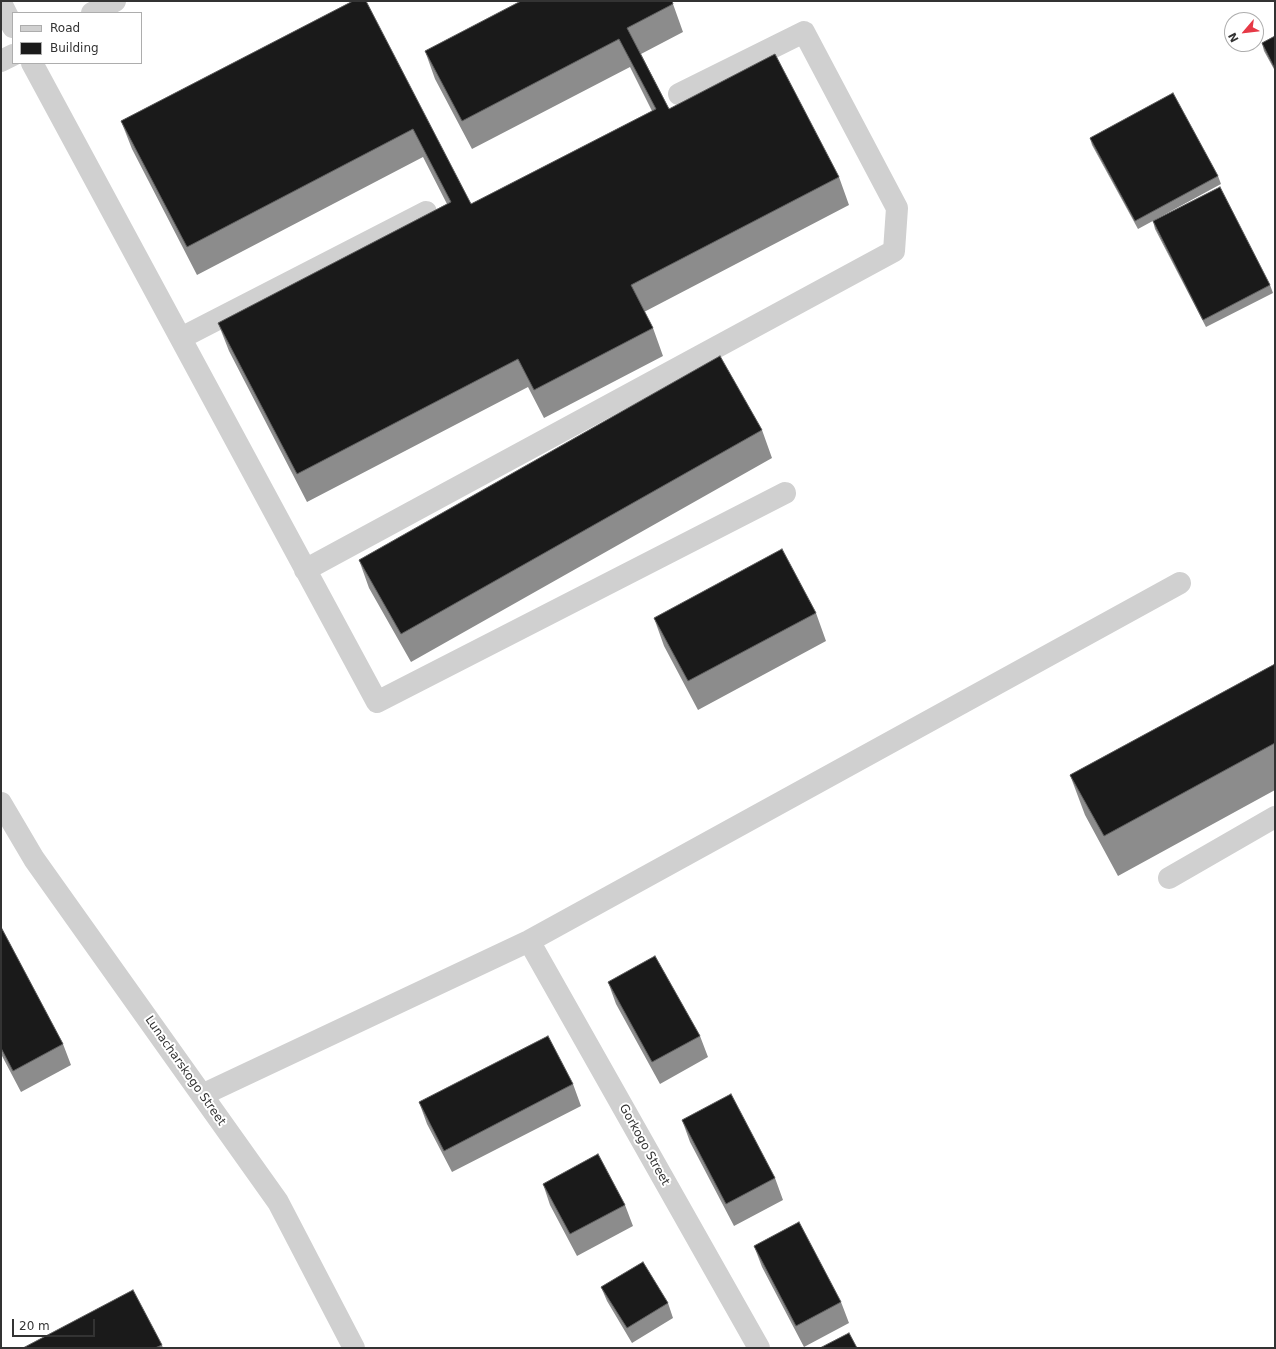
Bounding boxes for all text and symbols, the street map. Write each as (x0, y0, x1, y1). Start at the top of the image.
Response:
legend (12, 12, 142, 64)
north arrow (1224, 12, 1264, 52)
text: Road (50, 21, 80, 35)
text: N (1226, 30, 1242, 45)
text: Building (50, 41, 99, 55)
street label: Lunacharskogo Street (142, 1013, 228, 1129)
street label: Gorkogo Street (616, 1102, 672, 1188)
scale bar (14, 1311, 97, 1337)
text: 20 m (19, 1319, 50, 1333)

